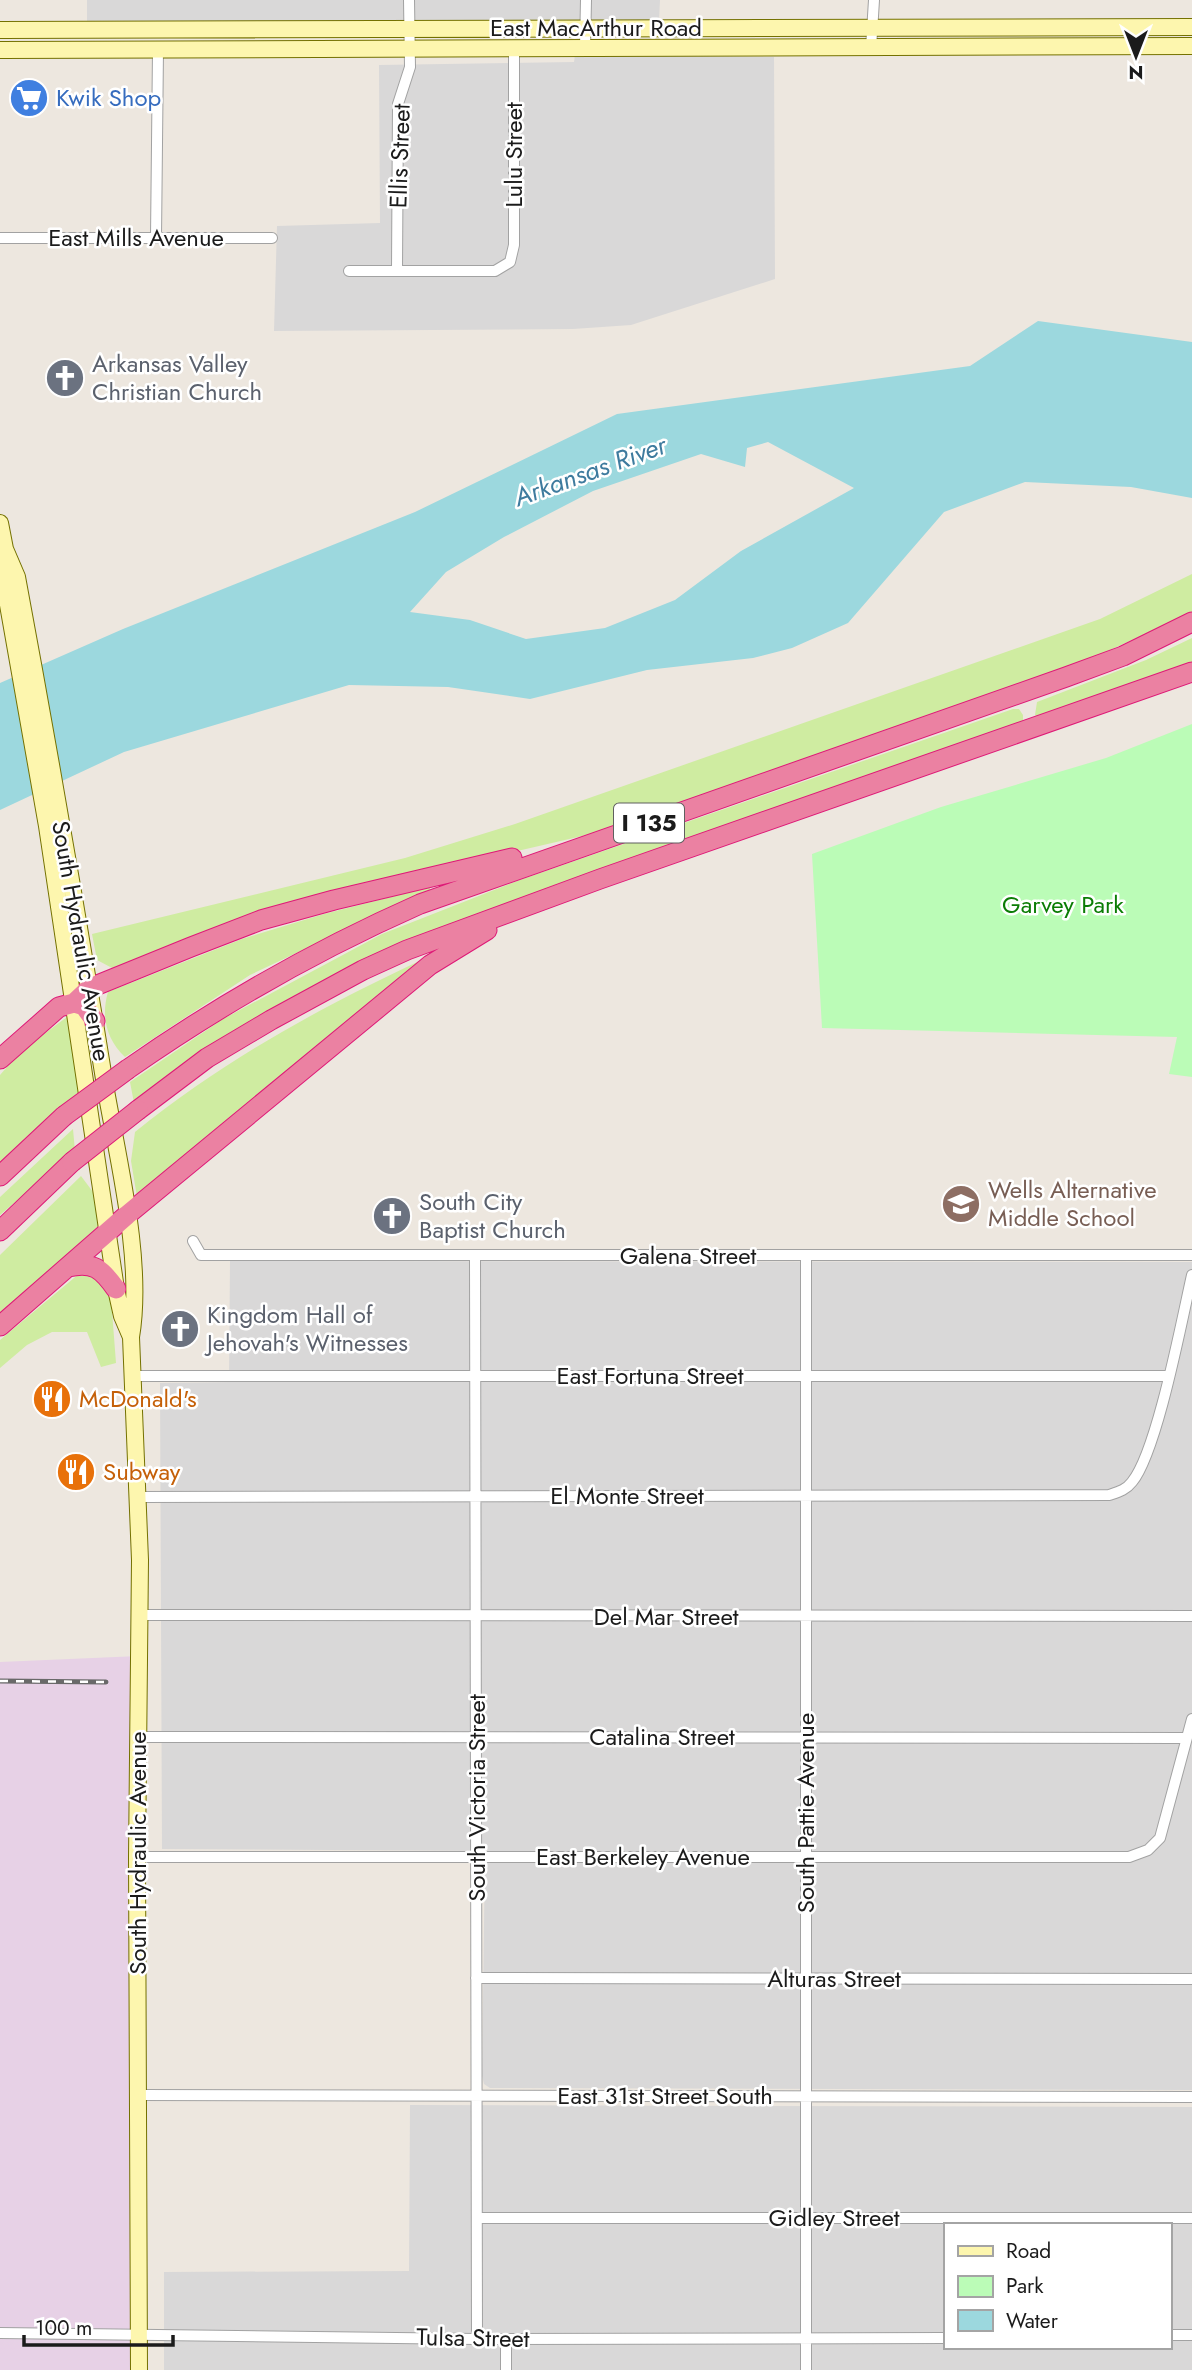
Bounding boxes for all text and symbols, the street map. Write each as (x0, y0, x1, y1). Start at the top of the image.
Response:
street label: East MacArthur Road (490, 10, 702, 45)
north arrow (1101, 21, 1171, 91)
text: N (1128, 59, 1144, 86)
supermarket icon: Kwik Shop (8, 77, 50, 119)
place label: Kwik Shop (56, 80, 161, 115)
street label: Lulu Street (496, 102, 531, 208)
street label: Ellis Street (380, 103, 419, 209)
street label: East Mills Avenue (48, 220, 224, 255)
place label: Arkansas Valley Christian Church (92, 346, 262, 409)
church icon: Arkansas Valley Christian Church (44, 357, 86, 399)
water label: Arkansas River (508, 425, 673, 516)
road number: I 135 (614, 804, 684, 842)
street label: South Hydraulic Avenue (43, 818, 120, 1064)
park label: Garvey Park (1002, 887, 1124, 922)
place label: Wells Alternative Middle School (988, 1172, 1157, 1235)
school or university icon: Wells Alternative Middle School (940, 1183, 982, 1225)
place label: South City Baptist Church (419, 1184, 566, 1247)
church icon: South City Baptist Church (371, 1195, 413, 1237)
street label: Galena Street (620, 1238, 757, 1273)
place label: Kingdom Hall of Jehovah's Witnesses (204, 1297, 408, 1360)
church icon: Kingdom Hall of Jehovah's Witnesses (159, 1308, 201, 1350)
street label: East Fortuna Street (557, 1358, 744, 1393)
restaurant icon: McDonald's (31, 1378, 73, 1420)
place label: McDonald's (79, 1381, 197, 1416)
restaurant icon: Subway (55, 1451, 97, 1493)
place label: Subway (103, 1454, 181, 1489)
street label: El Monte Street (550, 1478, 704, 1513)
street label: Del Mar Street (593, 1599, 739, 1634)
street label: South Victoria Street (459, 1694, 494, 1902)
street label: South Pattie Avenue (788, 1713, 823, 1913)
street label: Catalina Street (589, 1719, 735, 1754)
street label: South Hydraulic Avenue (120, 1731, 155, 1975)
street label: East Berkeley Avenue (536, 1839, 750, 1874)
street label: Alturas Street (767, 1961, 901, 1996)
street label: East 31st Street South (557, 2078, 773, 2113)
street label: Gidley Street (768, 2200, 900, 2235)
legend (944, 2223, 1171, 2349)
text: Road (1006, 2236, 1051, 2266)
text: Park (1006, 2271, 1044, 2301)
scale bar (24, 2304, 173, 2348)
text: Water (1006, 2306, 1059, 2336)
text: 100 m (35, 2313, 92, 2343)
street label: Tulsa Street (416, 2319, 530, 2356)

